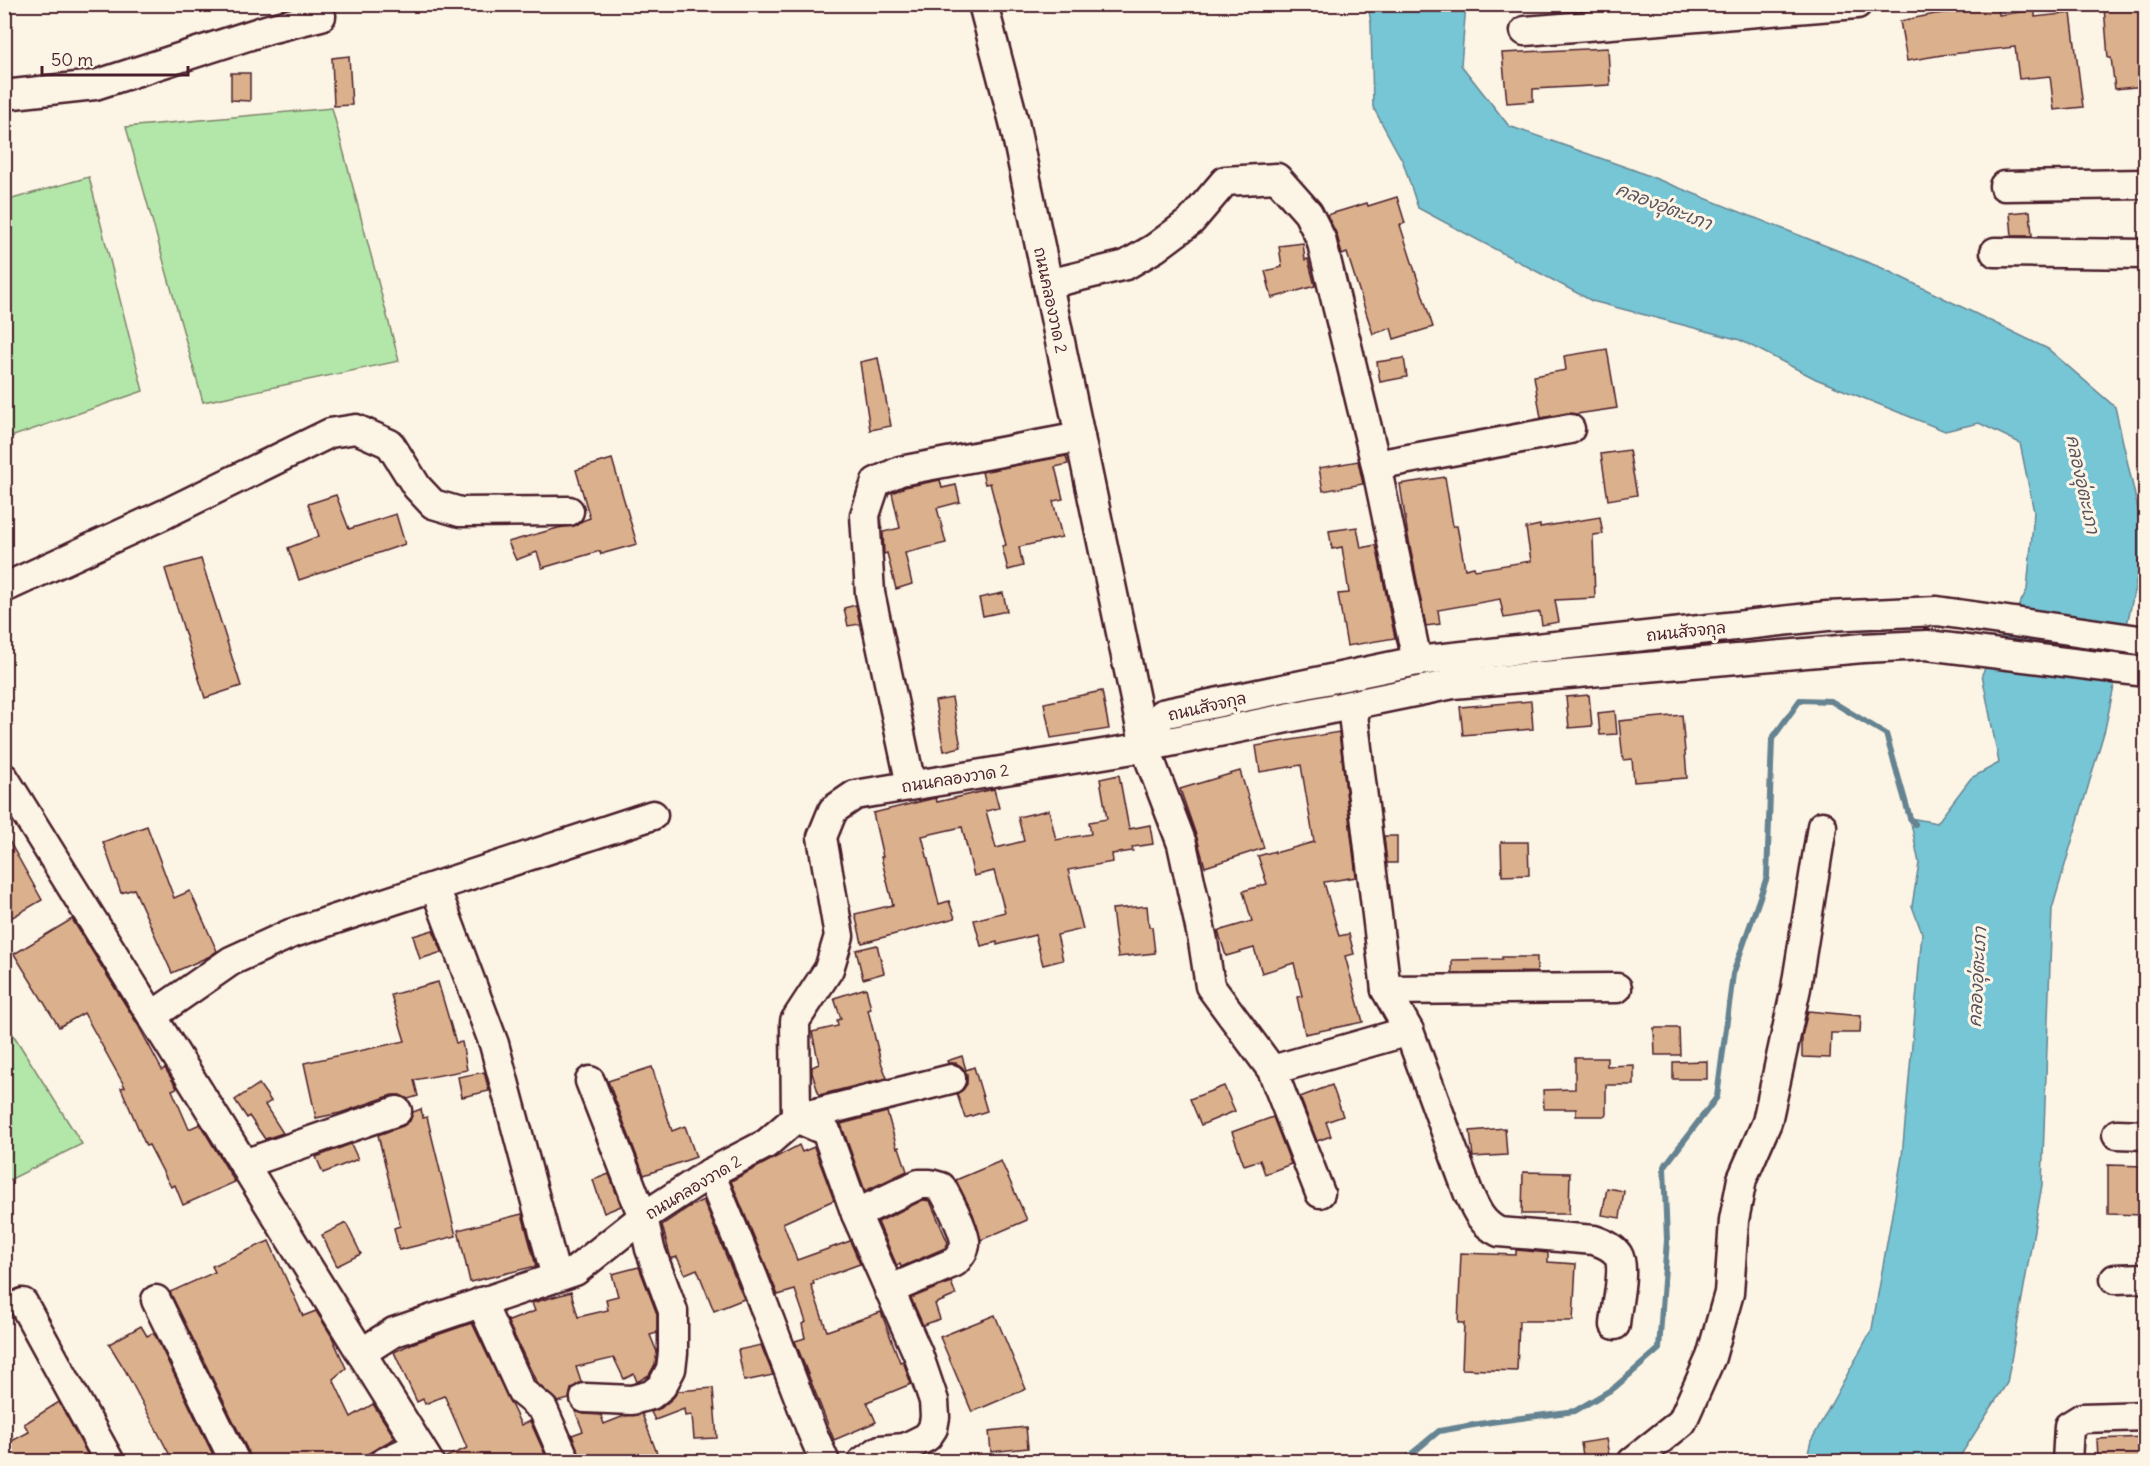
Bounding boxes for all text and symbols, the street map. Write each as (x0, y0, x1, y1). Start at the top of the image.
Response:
scale bar (42, 39, 188, 77)
text: 50 m (51, 48, 93, 71)
water label: คลองอุ่ตะเภา (1612, 177, 1716, 237)
street label: ถนนคลองวาด 2 (1030, 245, 1072, 355)
water label: คลองอุ่ตะเภา (2059, 433, 2105, 537)
street label: ถนนสัจจกุล (1645, 617, 1727, 648)
street label: ถนนสัจจกุล (1166, 687, 1249, 728)
street label: ถนนคลองวาด 2 (900, 760, 1010, 796)
water label: คลองอุ่ตะเภา (1963, 925, 1993, 1028)
street label: ถนนคลองวาด 2 (642, 1150, 745, 1223)

